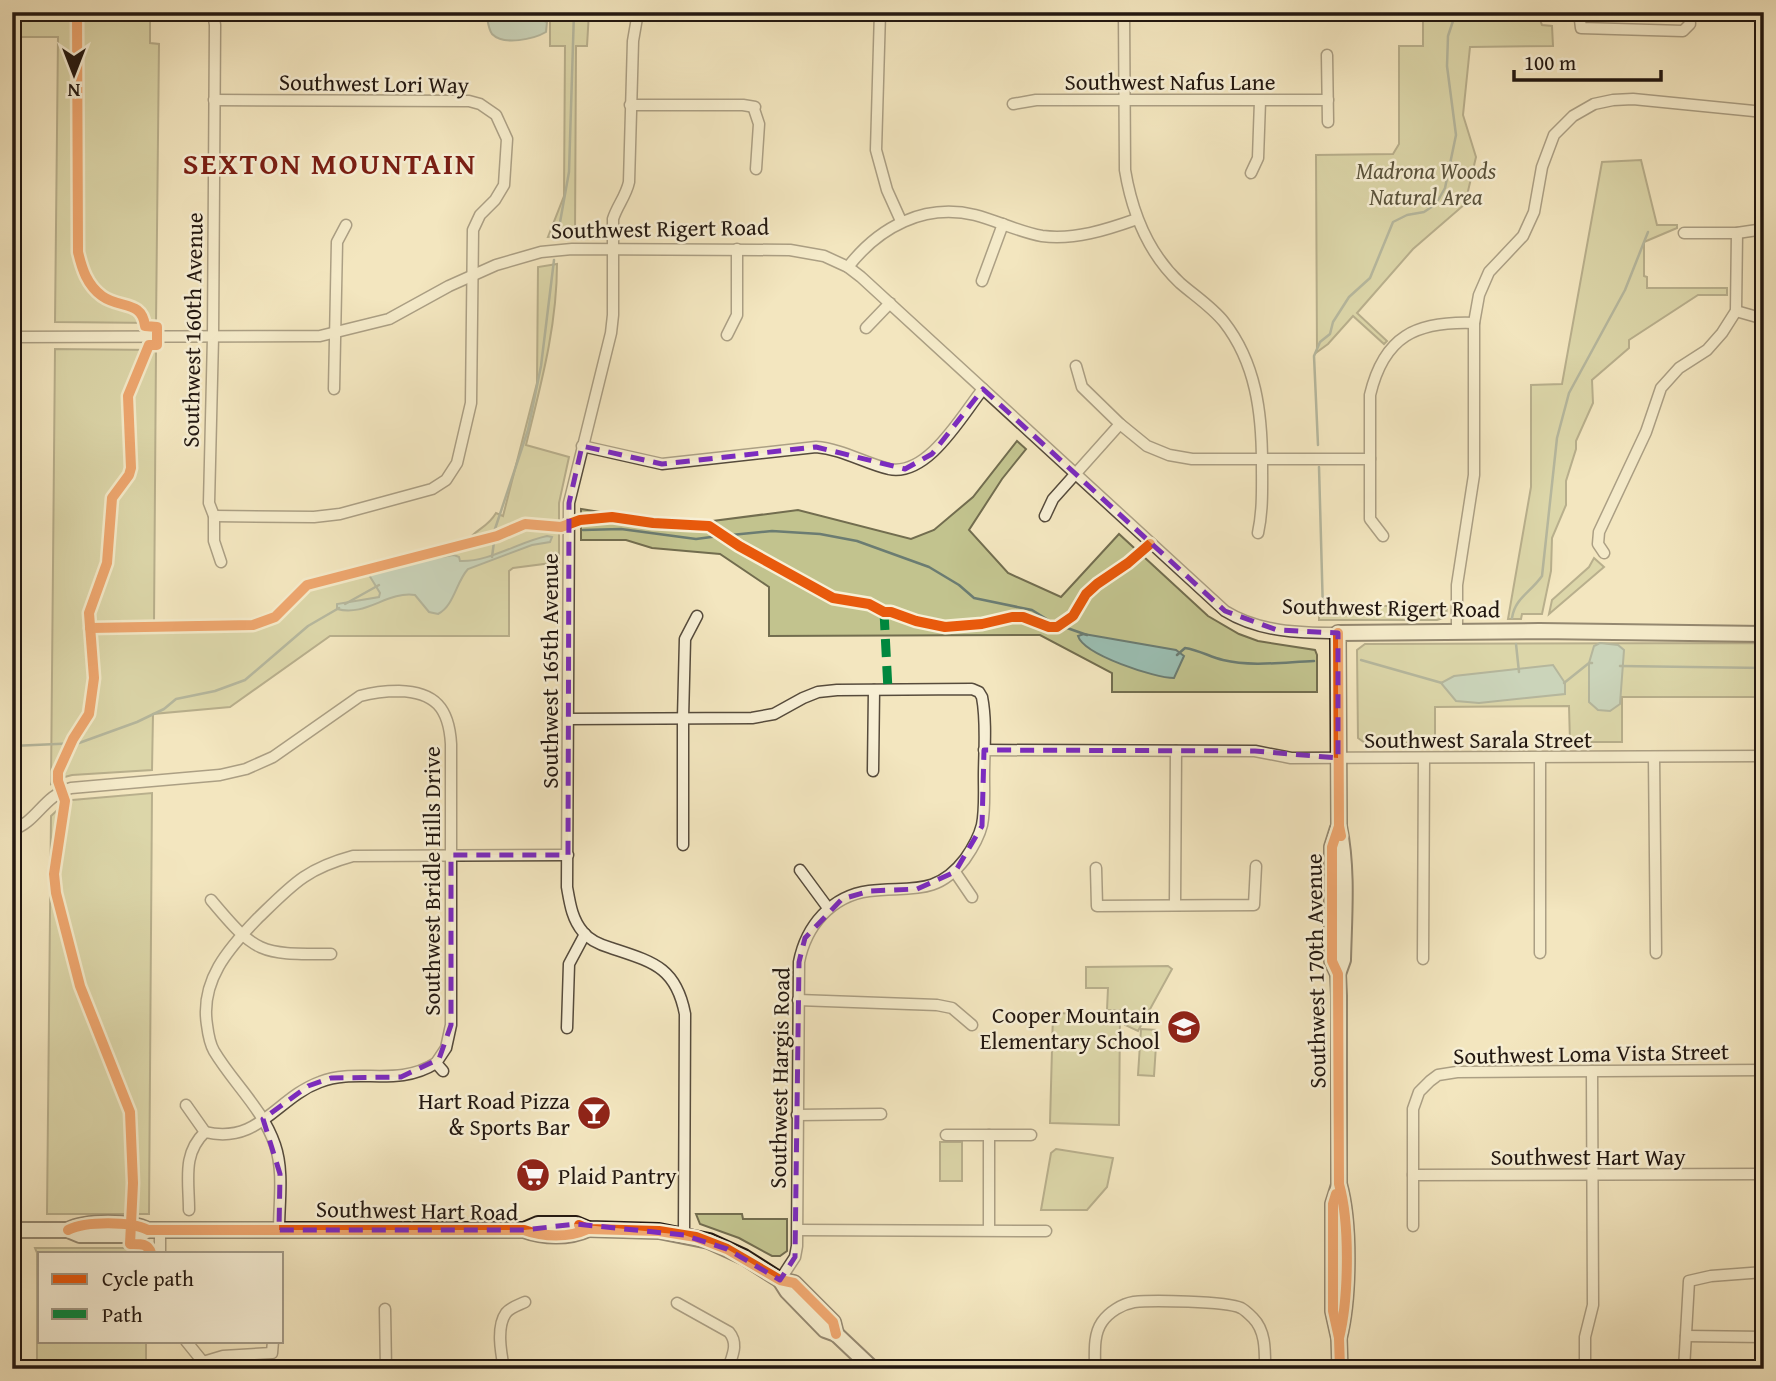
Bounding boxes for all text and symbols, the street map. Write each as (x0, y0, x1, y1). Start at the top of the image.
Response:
north arrow (38, 38, 108, 108)
scale bar (1514, 38, 1660, 82)
text: 100 m (1524, 47, 1576, 78)
street label: Southwest Lori Way (279, 65, 470, 101)
street label: Southwest Nafus Lane (1064, 65, 1276, 98)
text: N (67, 77, 80, 105)
district label: SEXTON MOUNTAIN (183, 141, 477, 185)
park label: Madrona Woods Natural Area (1356, 154, 1497, 213)
street label: Southwest Rigert Road (551, 210, 770, 246)
street label: Southwest 160th Avenue (173, 212, 211, 448)
street label: Southwest 165th Avenue (533, 553, 566, 789)
street label: Southwest Rigert Road (1282, 589, 1501, 625)
street label: Southwest Sarala Street (1364, 723, 1592, 756)
street label: Southwest Bridle Hills Drive (415, 746, 448, 1016)
street label: Southwest 170th Avenue (1296, 853, 1334, 1089)
street label: Southwest Hargis Road (761, 966, 797, 1189)
place label: Cooper Mountain Elementary School (980, 998, 1160, 1057)
school or university icon: Cooper Mountain Elementary School (1165, 1008, 1203, 1046)
street label: Southwest Loma Vista Street (1453, 1034, 1729, 1072)
place label: Hart Road Pizza & Sports Bar (418, 1084, 571, 1143)
bar icon: Hart Road Pizza & Sports Bar (575, 1094, 613, 1132)
street label: Southwest Hart Way (1490, 1140, 1686, 1173)
supermarket icon: Plaid Pantry (514, 1156, 552, 1194)
place label: Plaid Pantry (558, 1159, 677, 1192)
street label: Southwest Hart Road (316, 1192, 519, 1228)
legend (38, 1252, 284, 1342)
text: Cycle path (102, 1263, 194, 1294)
text: Path (102, 1299, 143, 1330)

